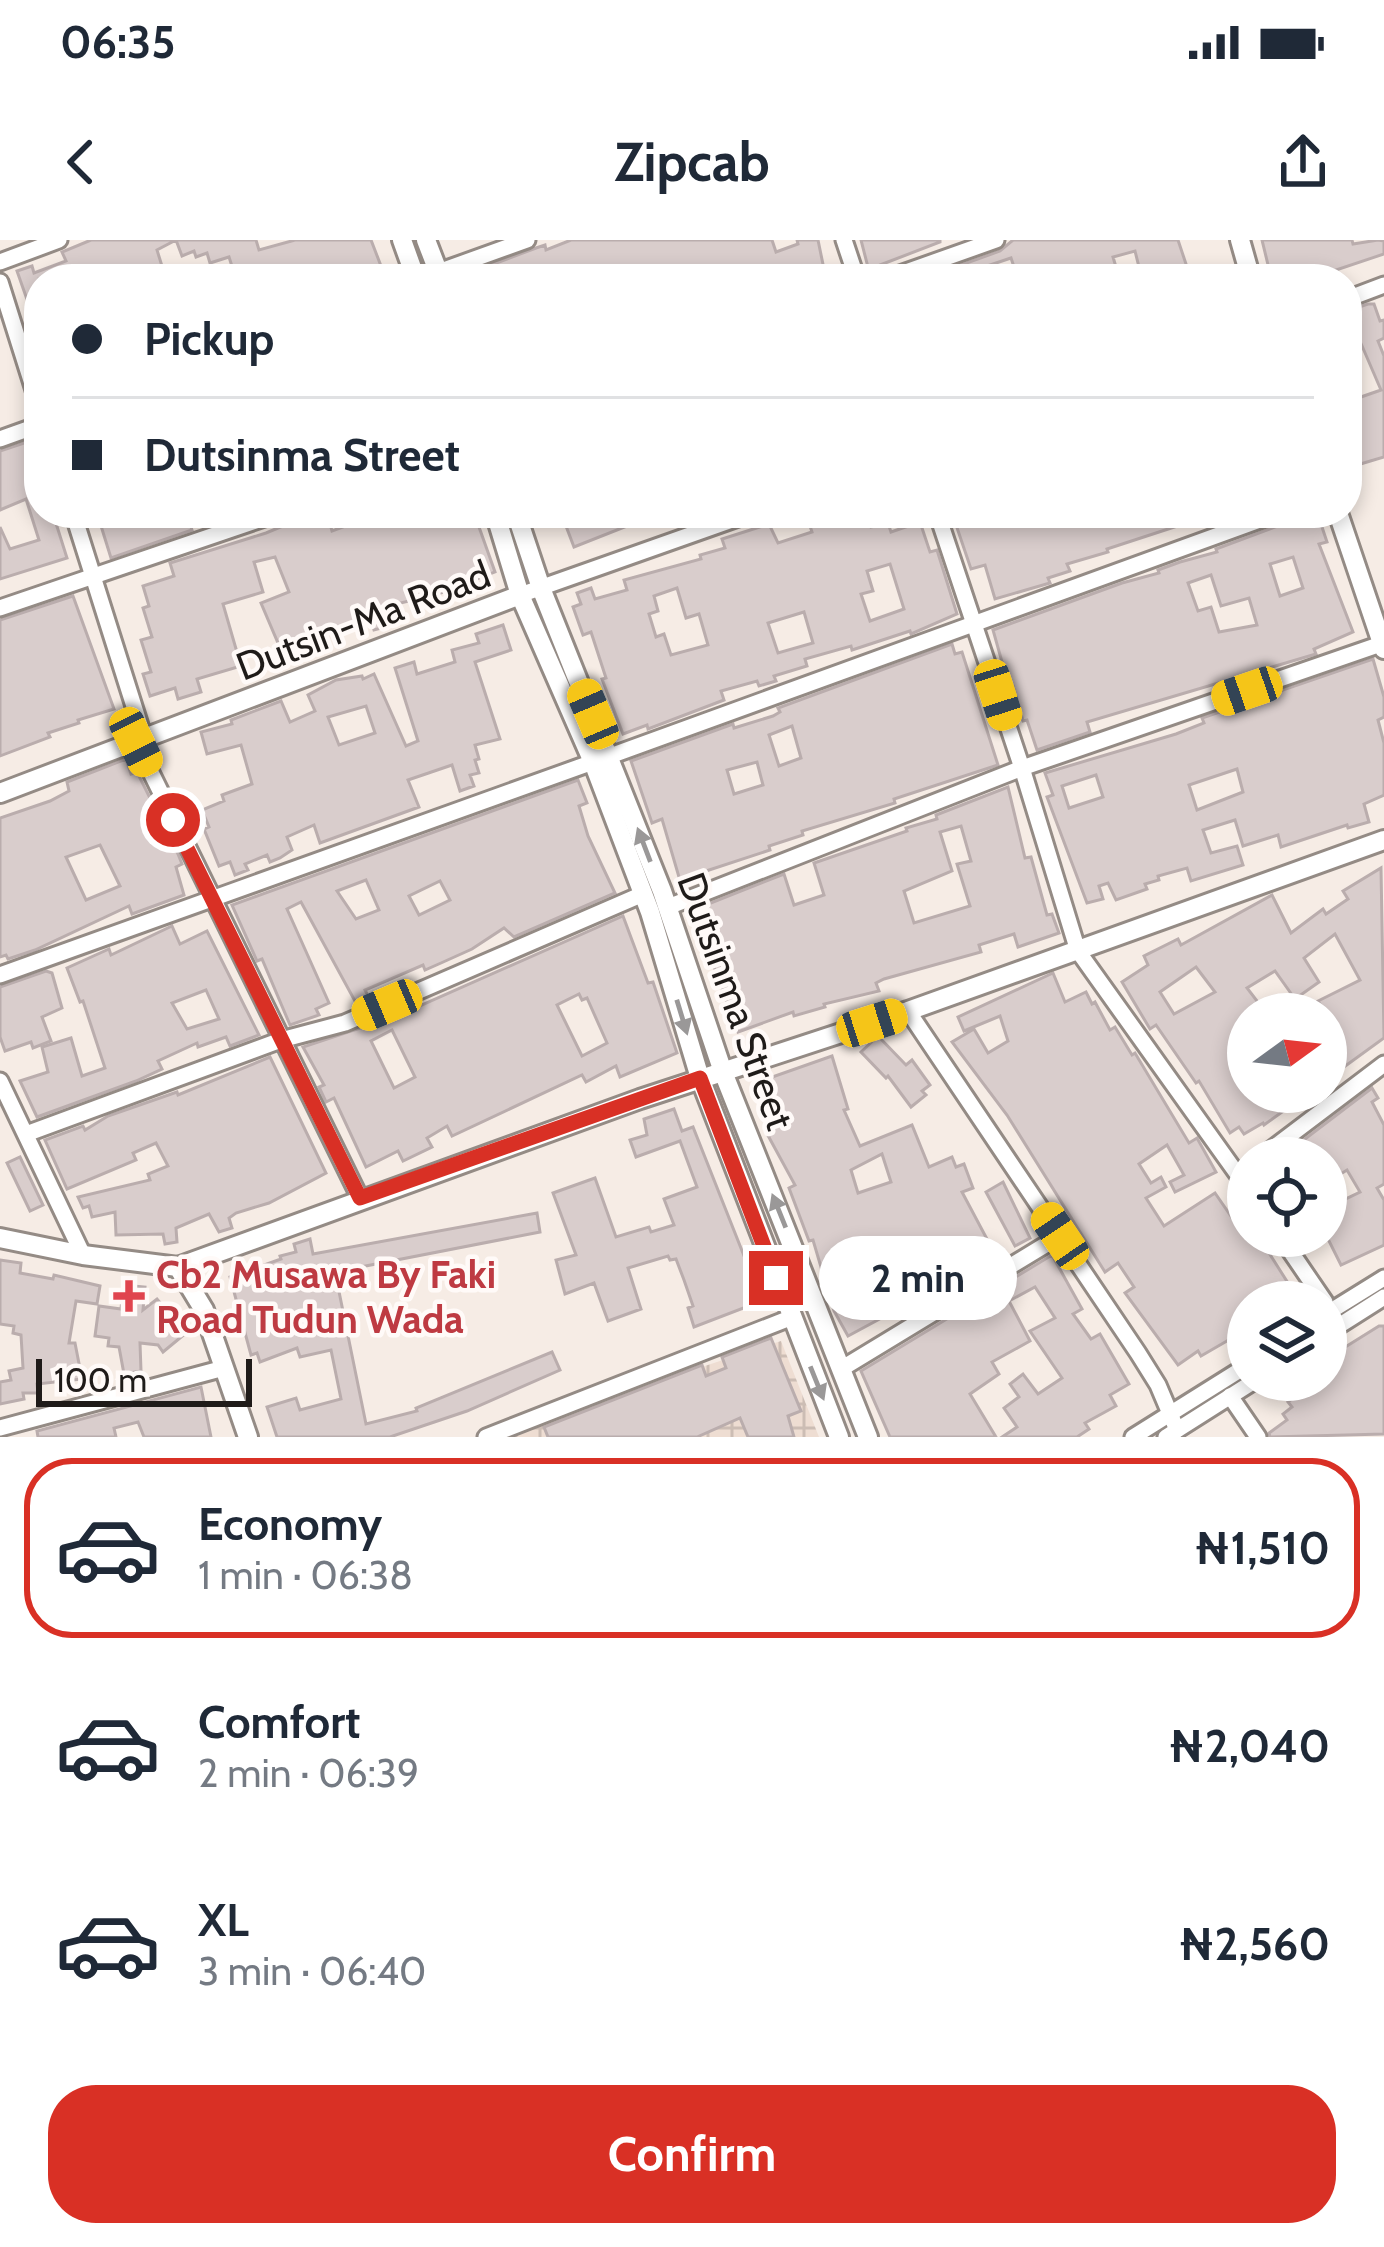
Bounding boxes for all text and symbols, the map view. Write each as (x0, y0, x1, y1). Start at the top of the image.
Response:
text: 06:35 (60, 15, 175, 69)
icon: back (48, 129, 114, 195)
text: Zipcab (614, 129, 770, 195)
icon: share (1270, 129, 1336, 195)
text: Pickup (144, 312, 274, 366)
text: Dutsinma Street (144, 428, 460, 482)
street label: Dutsin-Ma Road (229, 550, 497, 690)
car (970, 655, 1026, 735)
car (1207, 662, 1287, 720)
car (562, 674, 624, 754)
car (104, 702, 168, 782)
route start (146, 793, 200, 847)
one-way arrow (634, 827, 653, 863)
street label: Dutsinma Street (667, 866, 805, 1136)
car (347, 974, 427, 1036)
north arrow (1227, 993, 1347, 1113)
map controls (1227, 993, 1347, 1401)
car (832, 995, 912, 1051)
one-way arrow (674, 999, 692, 1036)
button: locate (1227, 1137, 1347, 1257)
one-way arrow (768, 1192, 787, 1228)
car (1025, 1196, 1095, 1276)
callout: 2 min (818, 1236, 1016, 1320)
place label: Cb2 Musawa By Faki Road Tudun Wada (156, 1250, 496, 1343)
route end (749, 1251, 803, 1305)
text: 2 min (871, 1254, 965, 1302)
marker: Cb2 Musawa By Faki Road Tudun Wada (113, 1280, 145, 1312)
button: layers (1227, 1281, 1347, 1401)
scale bar (36, 1353, 252, 1406)
text: 100 m (54, 1360, 147, 1400)
one-way arrow (808, 1365, 827, 1401)
icon: car (54, 1494, 162, 1602)
text: Economy (198, 1497, 382, 1551)
text: ₦1,510 (1194, 1521, 1330, 1575)
text: 1 min · 06:38 (198, 1551, 413, 1599)
icon: car (54, 1692, 162, 1800)
text: Comfort (198, 1695, 361, 1749)
text: ₦2,040 (1168, 1719, 1330, 1773)
text: 2 min · 06:39 (198, 1749, 419, 1797)
icon: car (54, 1890, 162, 1998)
text: XL (198, 1893, 249, 1947)
text: ₦2,560 (1178, 1917, 1330, 1971)
text: 3 min · 06:40 (198, 1947, 426, 1995)
button: Confirm (48, 2085, 1336, 2223)

